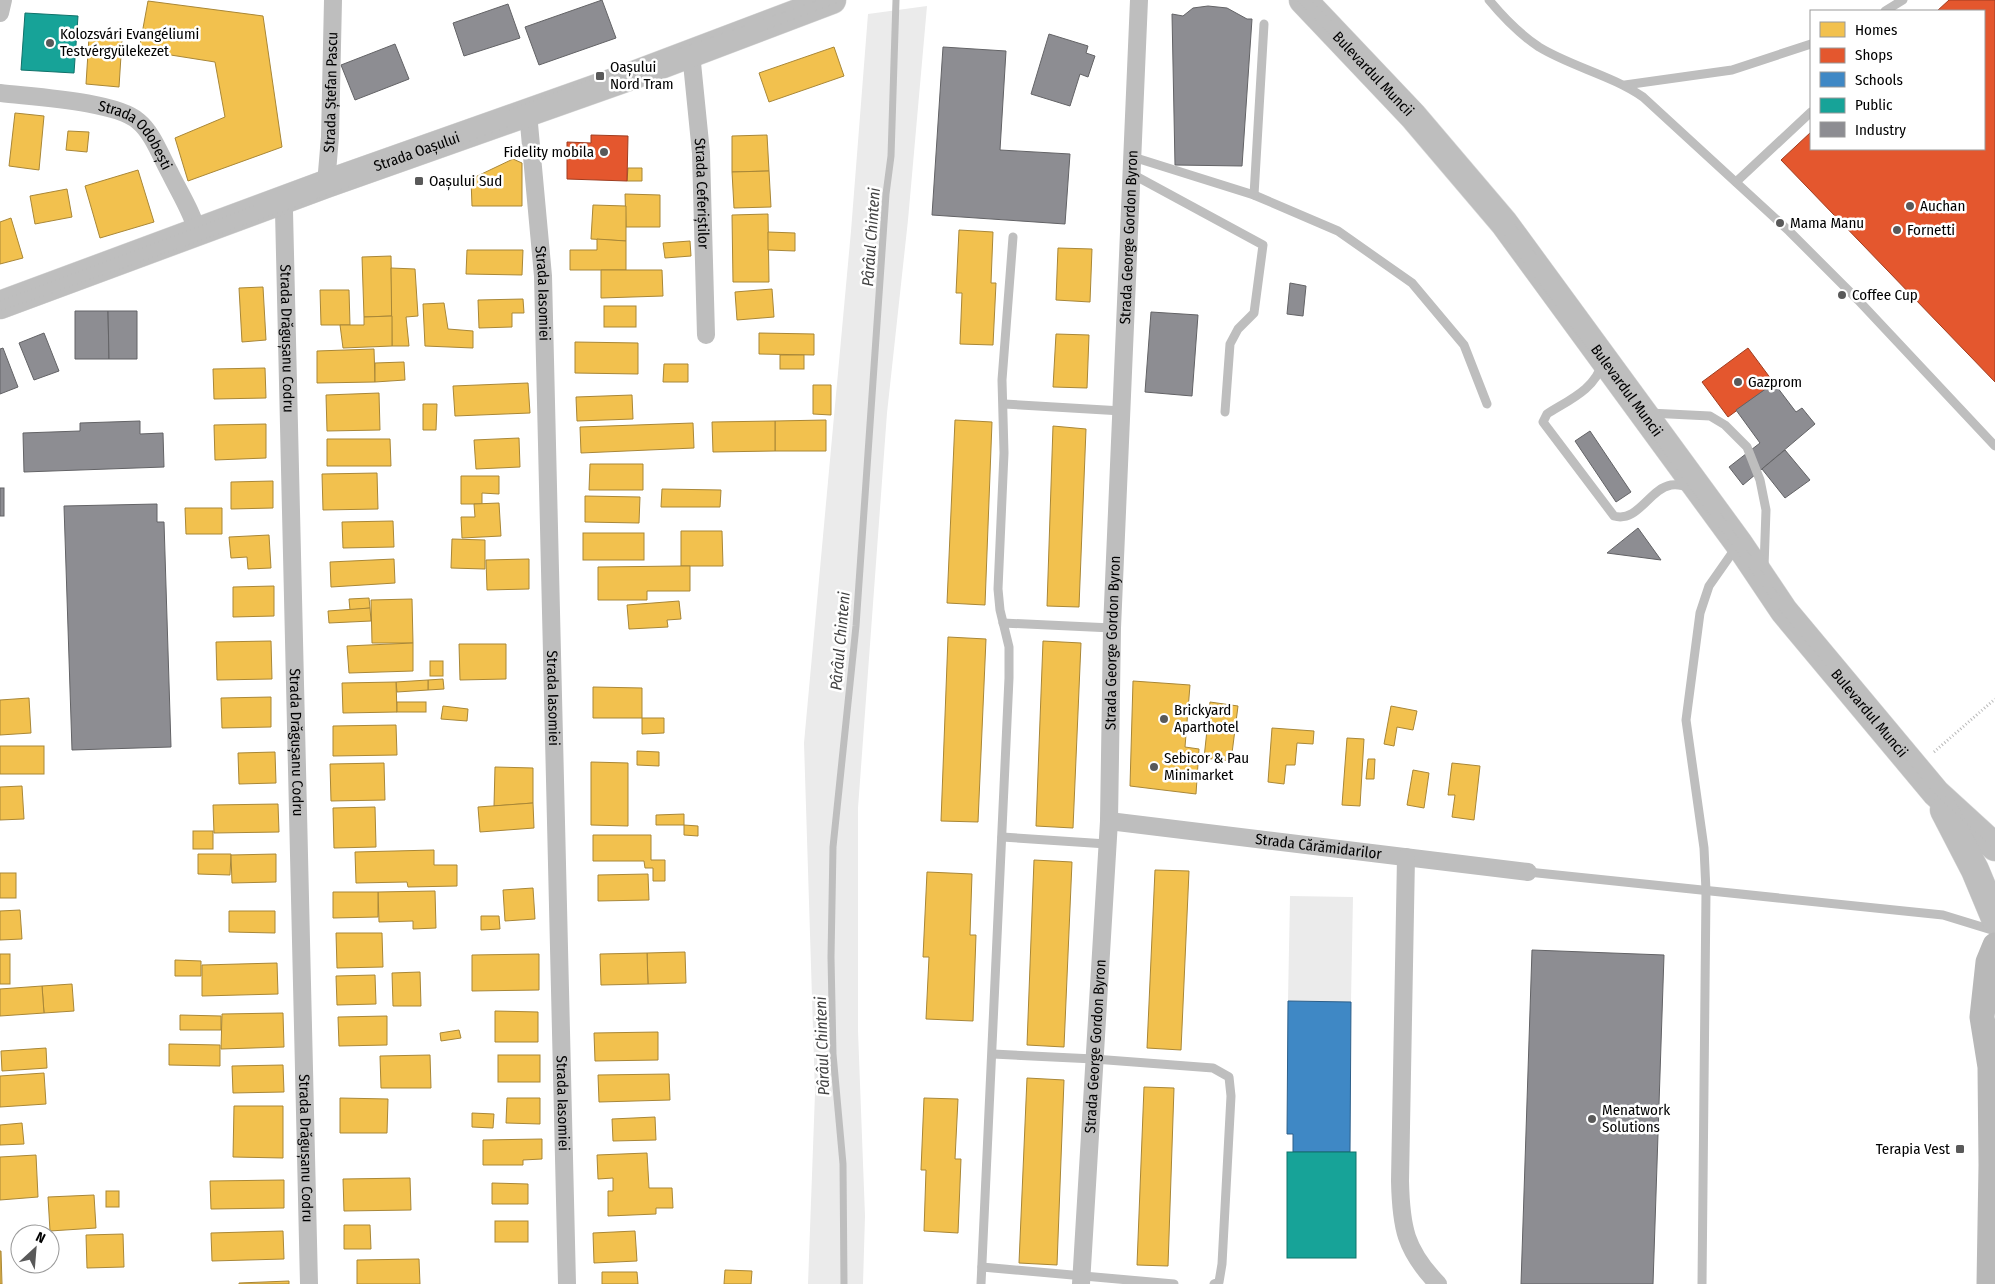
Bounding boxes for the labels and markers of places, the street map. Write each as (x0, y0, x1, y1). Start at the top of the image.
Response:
place label: Kolozsvári Evangéliumi Testvérgyülekezet (60, 25, 199, 60)
marker: Kolozsvári Evangéliumi Testvérgyülekezet (44, 37, 56, 49)
place label: Oașului Nord Tram (610, 58, 674, 93)
marker: Oașului Nord Tram (594, 70, 606, 82)
place label: Fidelity mobila (503, 143, 594, 161)
marker: Fidelity mobila (598, 146, 610, 158)
place label: Oașului Sud (429, 172, 502, 191)
marker: Oașului Sud (413, 175, 425, 187)
place label: Auchan (1920, 197, 1965, 215)
marker: Auchan (1904, 200, 1916, 212)
place label: Mama Manu (1790, 214, 1864, 232)
marker: Mama Manu (1774, 217, 1786, 229)
place label: Fornetti (1907, 221, 1955, 239)
marker: Fornetti (1891, 224, 1903, 236)
place label: Coffee Cup (1852, 286, 1918, 304)
marker: Coffee Cup (1836, 289, 1848, 301)
place label: Gazprom (1748, 373, 1802, 391)
marker: Gazprom (1732, 376, 1744, 388)
place label: Brickyard Aparthotel (1174, 701, 1239, 736)
marker: Brickyard Aparthotel (1158, 713, 1170, 725)
place label: Sebicor & Pau Minimarket (1164, 749, 1249, 784)
marker: Sebicor & Pau Minimarket (1148, 761, 1160, 773)
place label: Menatwork Solutions (1602, 1101, 1670, 1136)
marker: Menatwork Solutions (1586, 1113, 1598, 1125)
place label: Terapia Vest (1876, 1140, 1950, 1158)
marker: Terapia Vest (1954, 1143, 1966, 1155)

